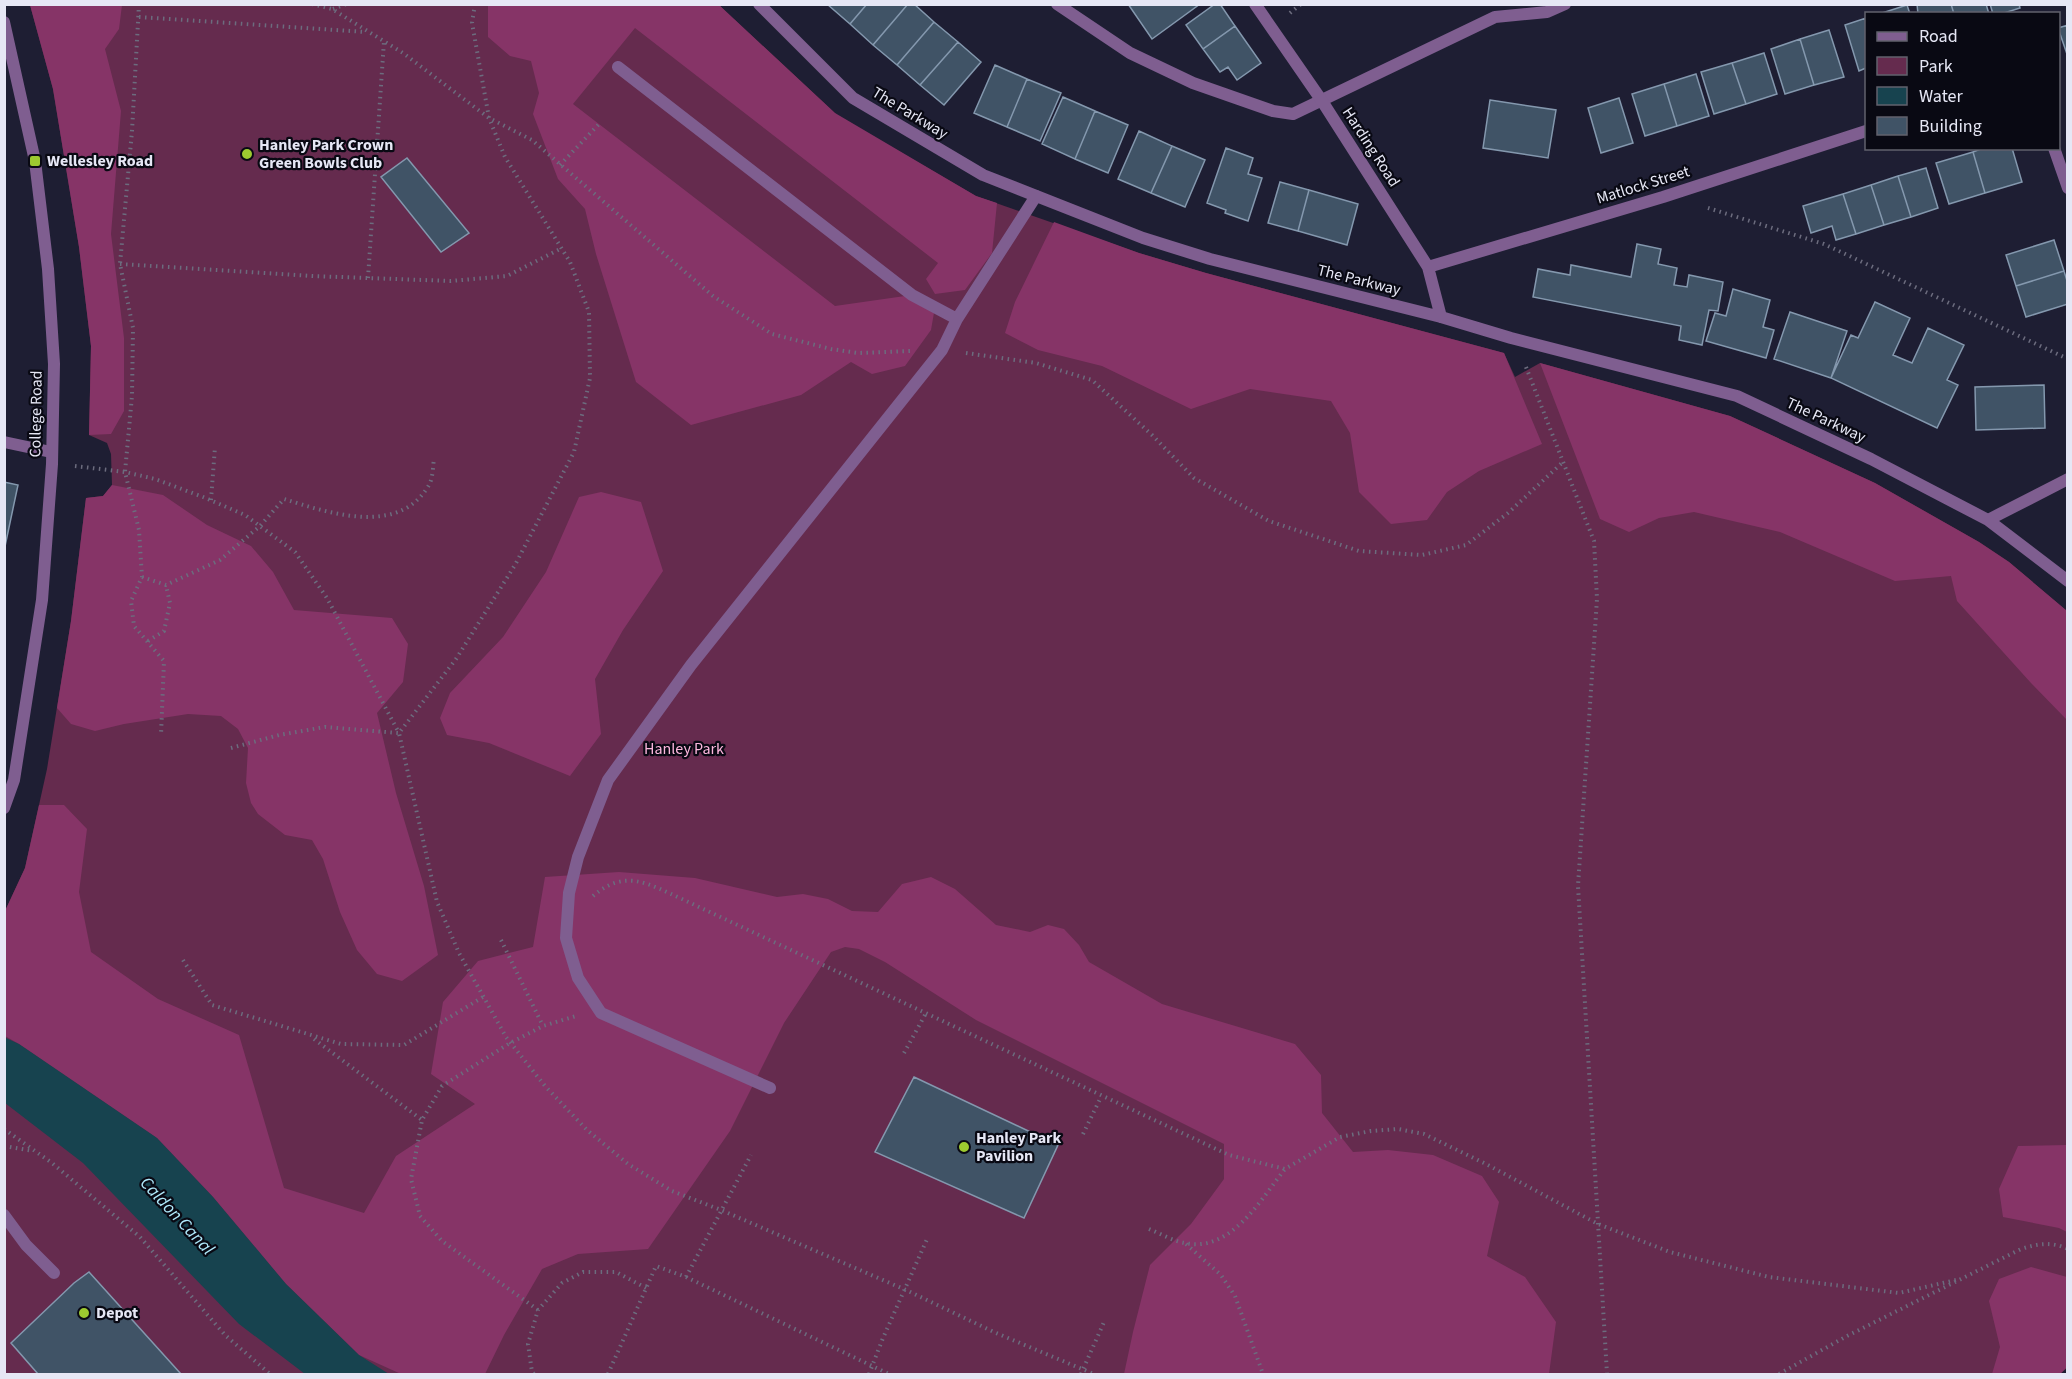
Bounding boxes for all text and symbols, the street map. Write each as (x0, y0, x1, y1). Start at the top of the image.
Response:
legend (1865, 12, 2060, 150)
text: Road (1919, 24, 1958, 49)
text: Park (1919, 54, 1953, 79)
street label: The Parkway (868, 82, 953, 145)
text: Water (1919, 84, 1963, 109)
street label: Harding Road (1337, 103, 1405, 191)
text: Building (1919, 114, 1982, 139)
place label: Hanley Park Crown Green Bowls Club (259, 134, 393, 174)
marker: Hanley Park Crown Green Bowls Club (240, 147, 254, 161)
place label: Wellesley Road (47, 150, 153, 172)
marker: Wellesley Road (28, 154, 42, 168)
street label: Matlock Street (1594, 160, 1693, 210)
street label: The Parkway (1315, 259, 1404, 301)
street label: College Road (24, 370, 48, 458)
street label: The Parkway (1783, 392, 1870, 448)
park label: Hanley Park (644, 738, 724, 760)
place label: Hanley Park Pavilion (976, 1127, 1061, 1167)
marker: Hanley Park Pavilion (957, 1140, 971, 1154)
water label: Caldon Canal (134, 1171, 220, 1261)
place label: Depot (96, 1302, 138, 1324)
marker: Depot (77, 1306, 91, 1320)

